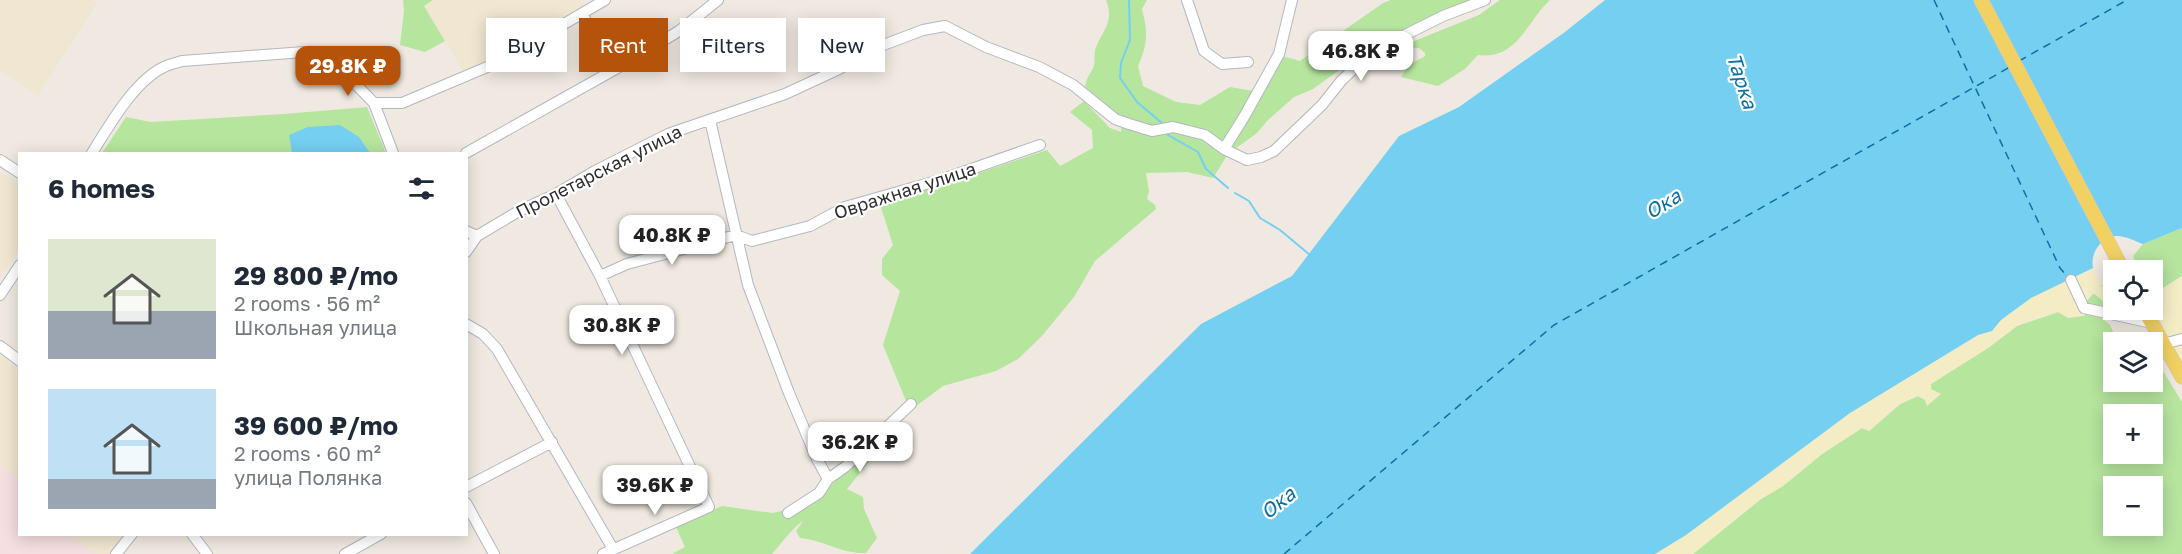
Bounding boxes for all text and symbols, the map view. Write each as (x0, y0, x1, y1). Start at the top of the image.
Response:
chip: Buy (486, 18, 567, 72)
chip: Rent (579, 18, 668, 72)
chip: Filters (680, 18, 786, 72)
chip: New (798, 18, 885, 72)
pin: 46.8K ₽ (1306, 31, 1416, 82)
text: 46.8K ₽ (1322, 38, 1400, 62)
pin: 29.8K ₽ (293, 46, 403, 97)
water label: Тарка (1723, 50, 1763, 112)
text: 29.8K ₽ (309, 53, 387, 77)
street label: Пролетарская улица (512, 120, 685, 223)
street label: Овражная улица (831, 157, 978, 223)
icon: filters (405, 172, 438, 205)
text: 6 homes (48, 173, 155, 204)
water label: Ока (1640, 183, 1685, 223)
pin: 40.8K ₽ (617, 215, 727, 266)
text: 40.8K ₽ (633, 222, 711, 246)
text: 29 800 ₽/mo (234, 260, 398, 291)
map controls (2103, 260, 2163, 536)
button: locate (2103, 260, 2163, 320)
icon: home (96, 263, 168, 335)
text: 2 rooms · 56 m² (234, 291, 380, 315)
pin: 30.8K ₽ (567, 305, 677, 356)
text: 30.8K ₽ (583, 312, 661, 336)
text: Школьная улица (234, 315, 397, 339)
button: layers (2103, 332, 2163, 392)
button: + (2103, 404, 2163, 464)
text: 39 600 ₽/mo (234, 410, 398, 441)
icon: home (96, 413, 168, 485)
pin: 36.2K ₽ (805, 422, 915, 473)
text: 36.2K ₽ (822, 429, 898, 453)
text: 2 rooms · 60 m² (234, 441, 381, 465)
text: улица Полянка (234, 465, 382, 489)
pin: 39.6K ₽ (600, 465, 710, 516)
text: 39.6K ₽ (617, 472, 694, 496)
button: − (2103, 476, 2163, 536)
water label: Ока (1255, 481, 1300, 523)

